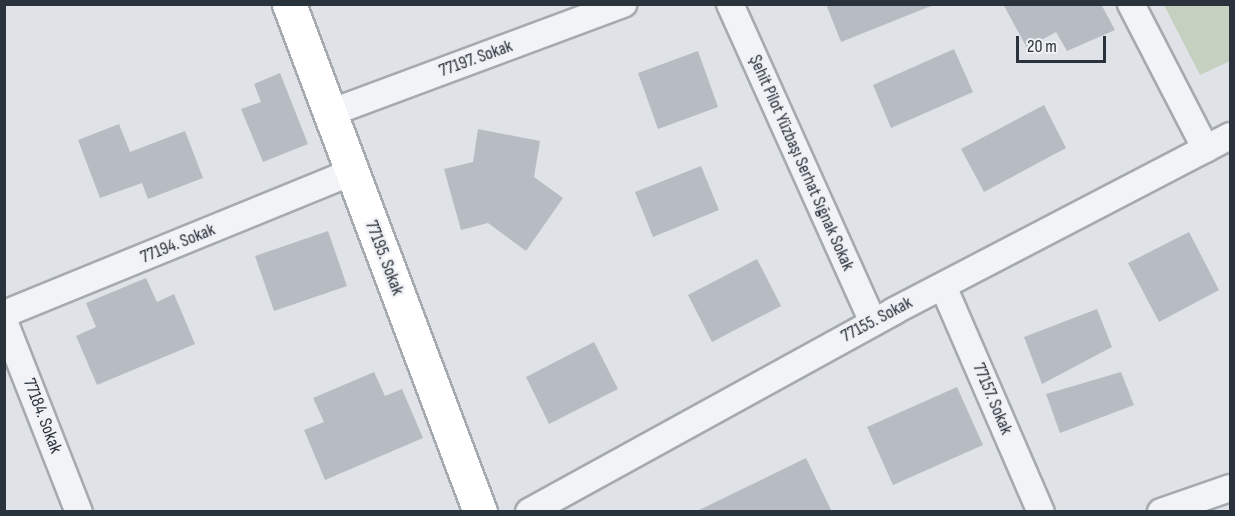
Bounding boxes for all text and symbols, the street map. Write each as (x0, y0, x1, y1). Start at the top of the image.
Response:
scale bar (1019, 24, 1109, 62)
street label: 77197. Sokak (436, 36, 516, 82)
text: 20 m (1027, 36, 1057, 57)
street label: Şehit Pilot Yüzbaşı Serhat Sığnak Sokak (744, 52, 858, 274)
street label: 77195. Sokak (360, 218, 408, 298)
street label: 77194. Sokak (138, 219, 218, 269)
street label: 77155. Sokak (838, 292, 916, 348)
street label: 77157. Sokak (967, 360, 1017, 438)
street label: 77184. Sokak (18, 375, 66, 457)

